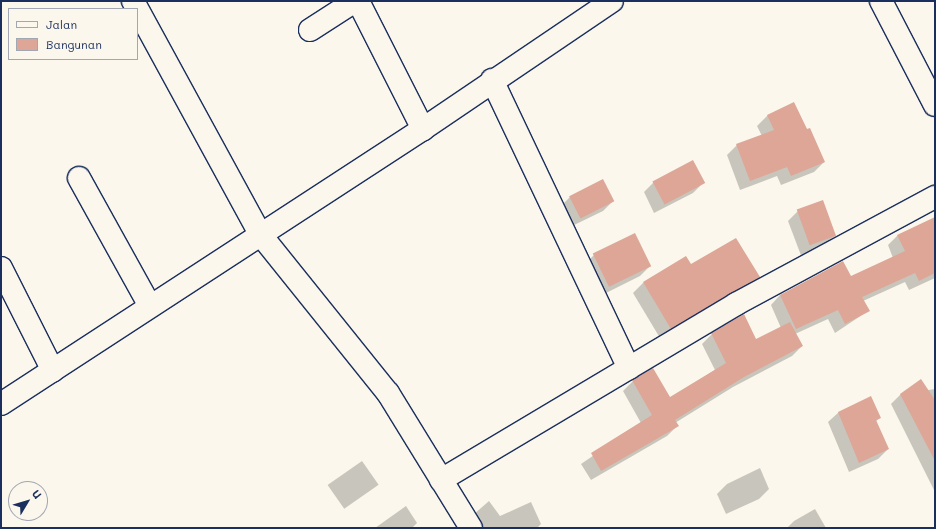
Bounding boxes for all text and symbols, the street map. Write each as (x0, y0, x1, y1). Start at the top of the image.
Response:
legend (8, 8, 138, 60)
text: Jalan (46, 16, 77, 32)
text: Bangunan (46, 36, 102, 52)
north arrow (8, 481, 48, 521)
text: U (29, 486, 45, 502)

